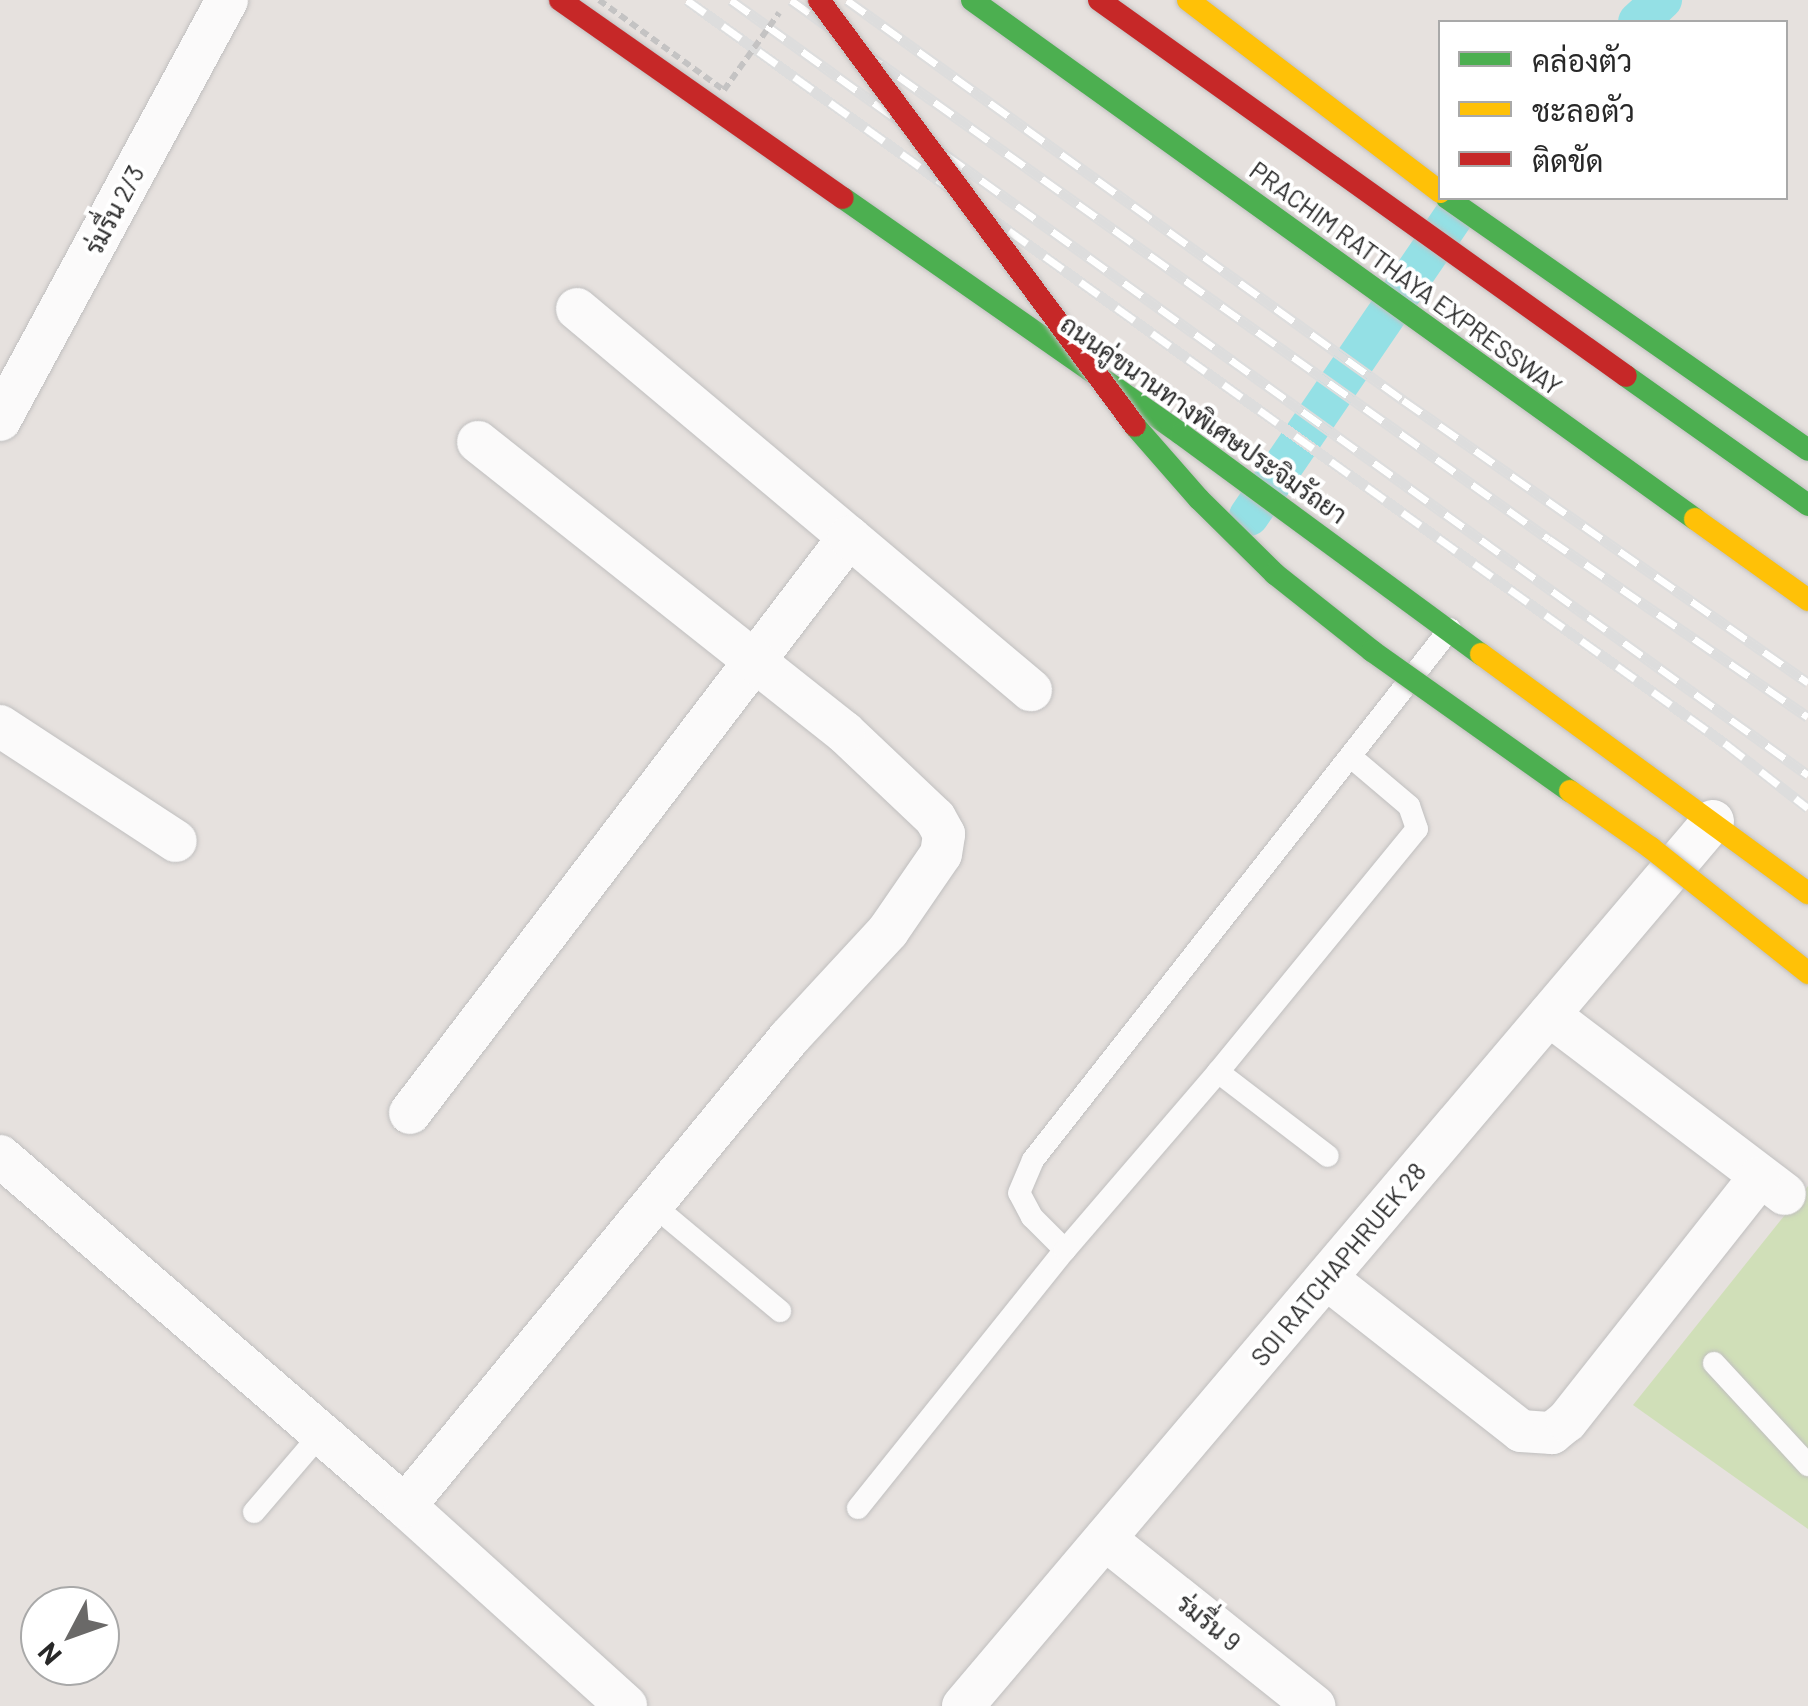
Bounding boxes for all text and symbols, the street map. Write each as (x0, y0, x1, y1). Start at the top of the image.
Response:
legend (1438, 20, 1788, 200)
text: คล่องตัว (1532, 42, 1632, 78)
text: ชะลอตัว (1532, 92, 1635, 128)
text: ติดขัด (1532, 142, 1604, 178)
street label: PRACHIM RATTHAYA EXPRESSWAY (1244, 155, 1568, 401)
street label: ร่มรื่น 2/3 (78, 160, 150, 260)
street label: ถนนคู่ขนานทางพิเศษประจิมรัถยา (1055, 309, 1353, 529)
street label: SOI RATCHAPHRUEK 28 (1244, 1156, 1432, 1372)
north arrow (20, 1586, 120, 1686)
street label: ร่มรื่น 9 (1171, 1587, 1247, 1657)
text: N (30, 1636, 68, 1673)

